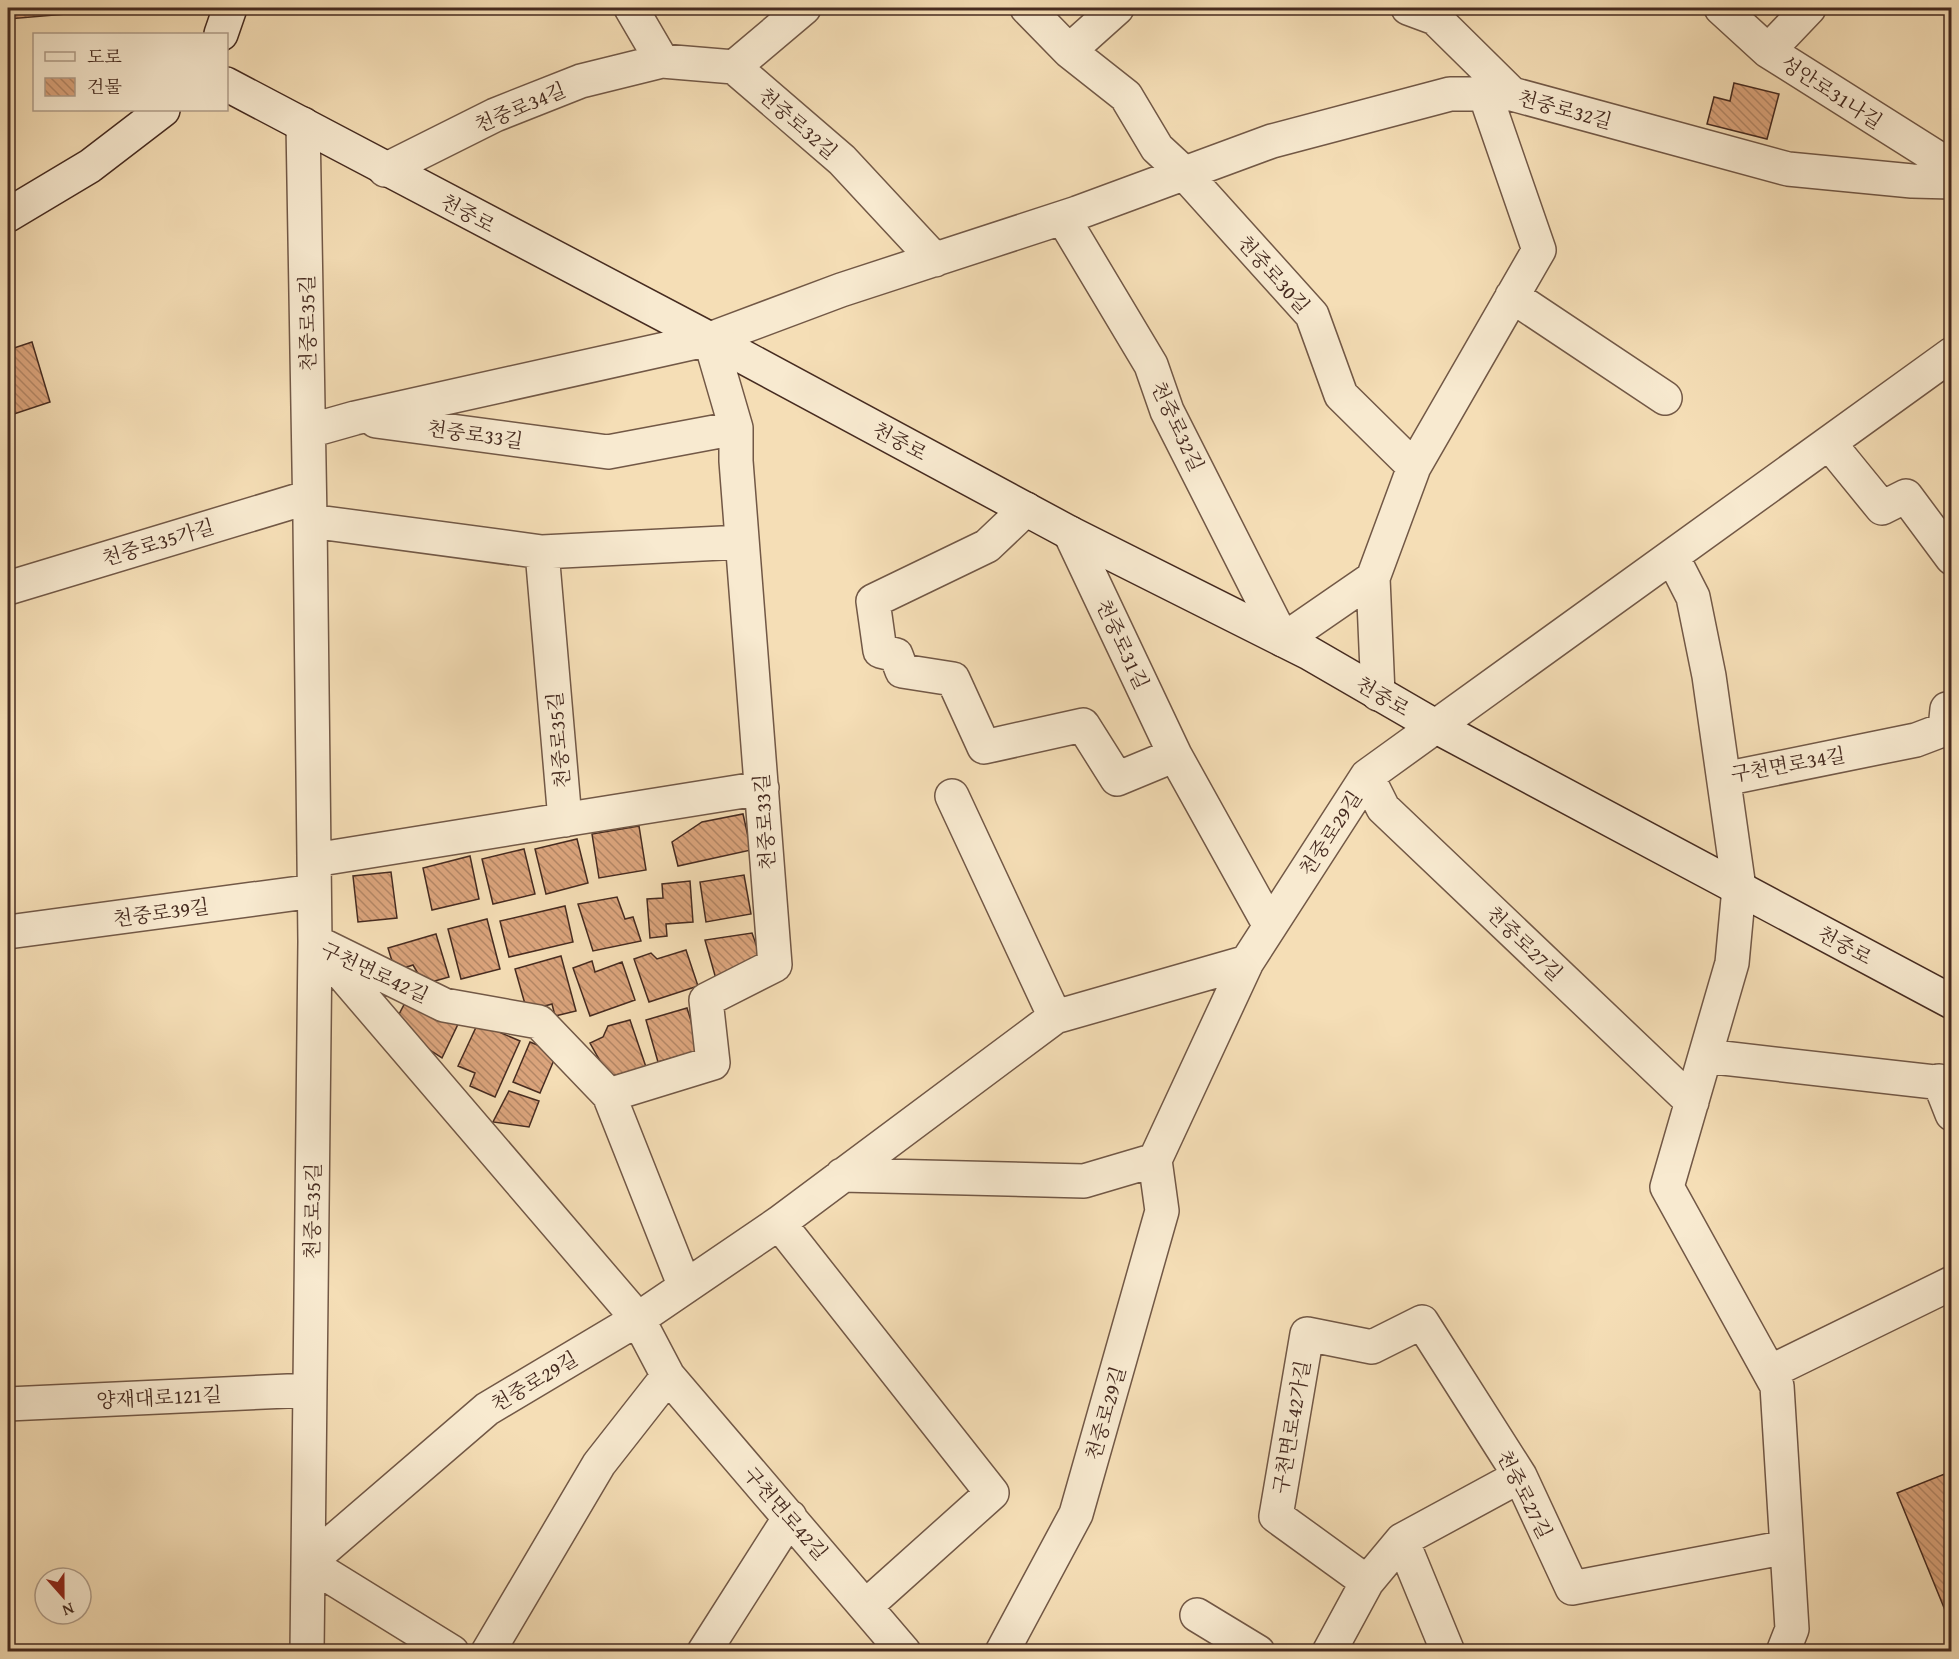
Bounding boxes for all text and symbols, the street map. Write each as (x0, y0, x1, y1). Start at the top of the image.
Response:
legend (33, 33, 228, 111)
text: 도로 (87, 43, 122, 70)
street label: 성안로31나길 (1776, 48, 1888, 136)
text: 건물 (87, 73, 122, 100)
street label: 천중로34길 (470, 75, 570, 139)
street label: 천중로32길 (752, 80, 844, 166)
street label: 천중로32길 (1515, 82, 1615, 136)
street label: 천중로 (436, 187, 500, 239)
street label: 천중로30길 (1231, 228, 1317, 320)
street label: 천중로35길 (292, 274, 322, 372)
street label: 천중로32길 (1144, 376, 1212, 476)
street label: 천중로33길 (425, 413, 525, 455)
street label: 천중로 (868, 415, 932, 467)
street label: 천중로35가길 (98, 511, 218, 573)
street label: 천중로31길 (1089, 594, 1157, 694)
street label: 천중로 (1351, 669, 1415, 723)
street label: 천중로35길 (539, 691, 577, 789)
street label: 구천면로34길 (1728, 740, 1848, 788)
street label: 천중로33길 (746, 773, 782, 871)
street label: 천중로29길 (1292, 785, 1368, 881)
street label: 천중로39길 (111, 891, 211, 933)
street label: 천중로27길 (1480, 899, 1570, 987)
street label: 천중로 (1813, 919, 1877, 971)
street label: 구천면로42길 (316, 934, 434, 1010)
street label: 천중로35길 (297, 1162, 327, 1260)
street label: 천중로29길 (485, 1344, 583, 1418)
street label: 구천면로42가길 (1265, 1358, 1317, 1496)
street label: 천중로29길 (1078, 1363, 1132, 1463)
street label: 양재대로121길 (96, 1379, 222, 1415)
street label: 천중로27길 (1490, 1444, 1560, 1544)
street label: 구천면로42길 (737, 1460, 835, 1566)
north arrow (33, 1566, 93, 1626)
text: N (59, 1597, 78, 1623)

